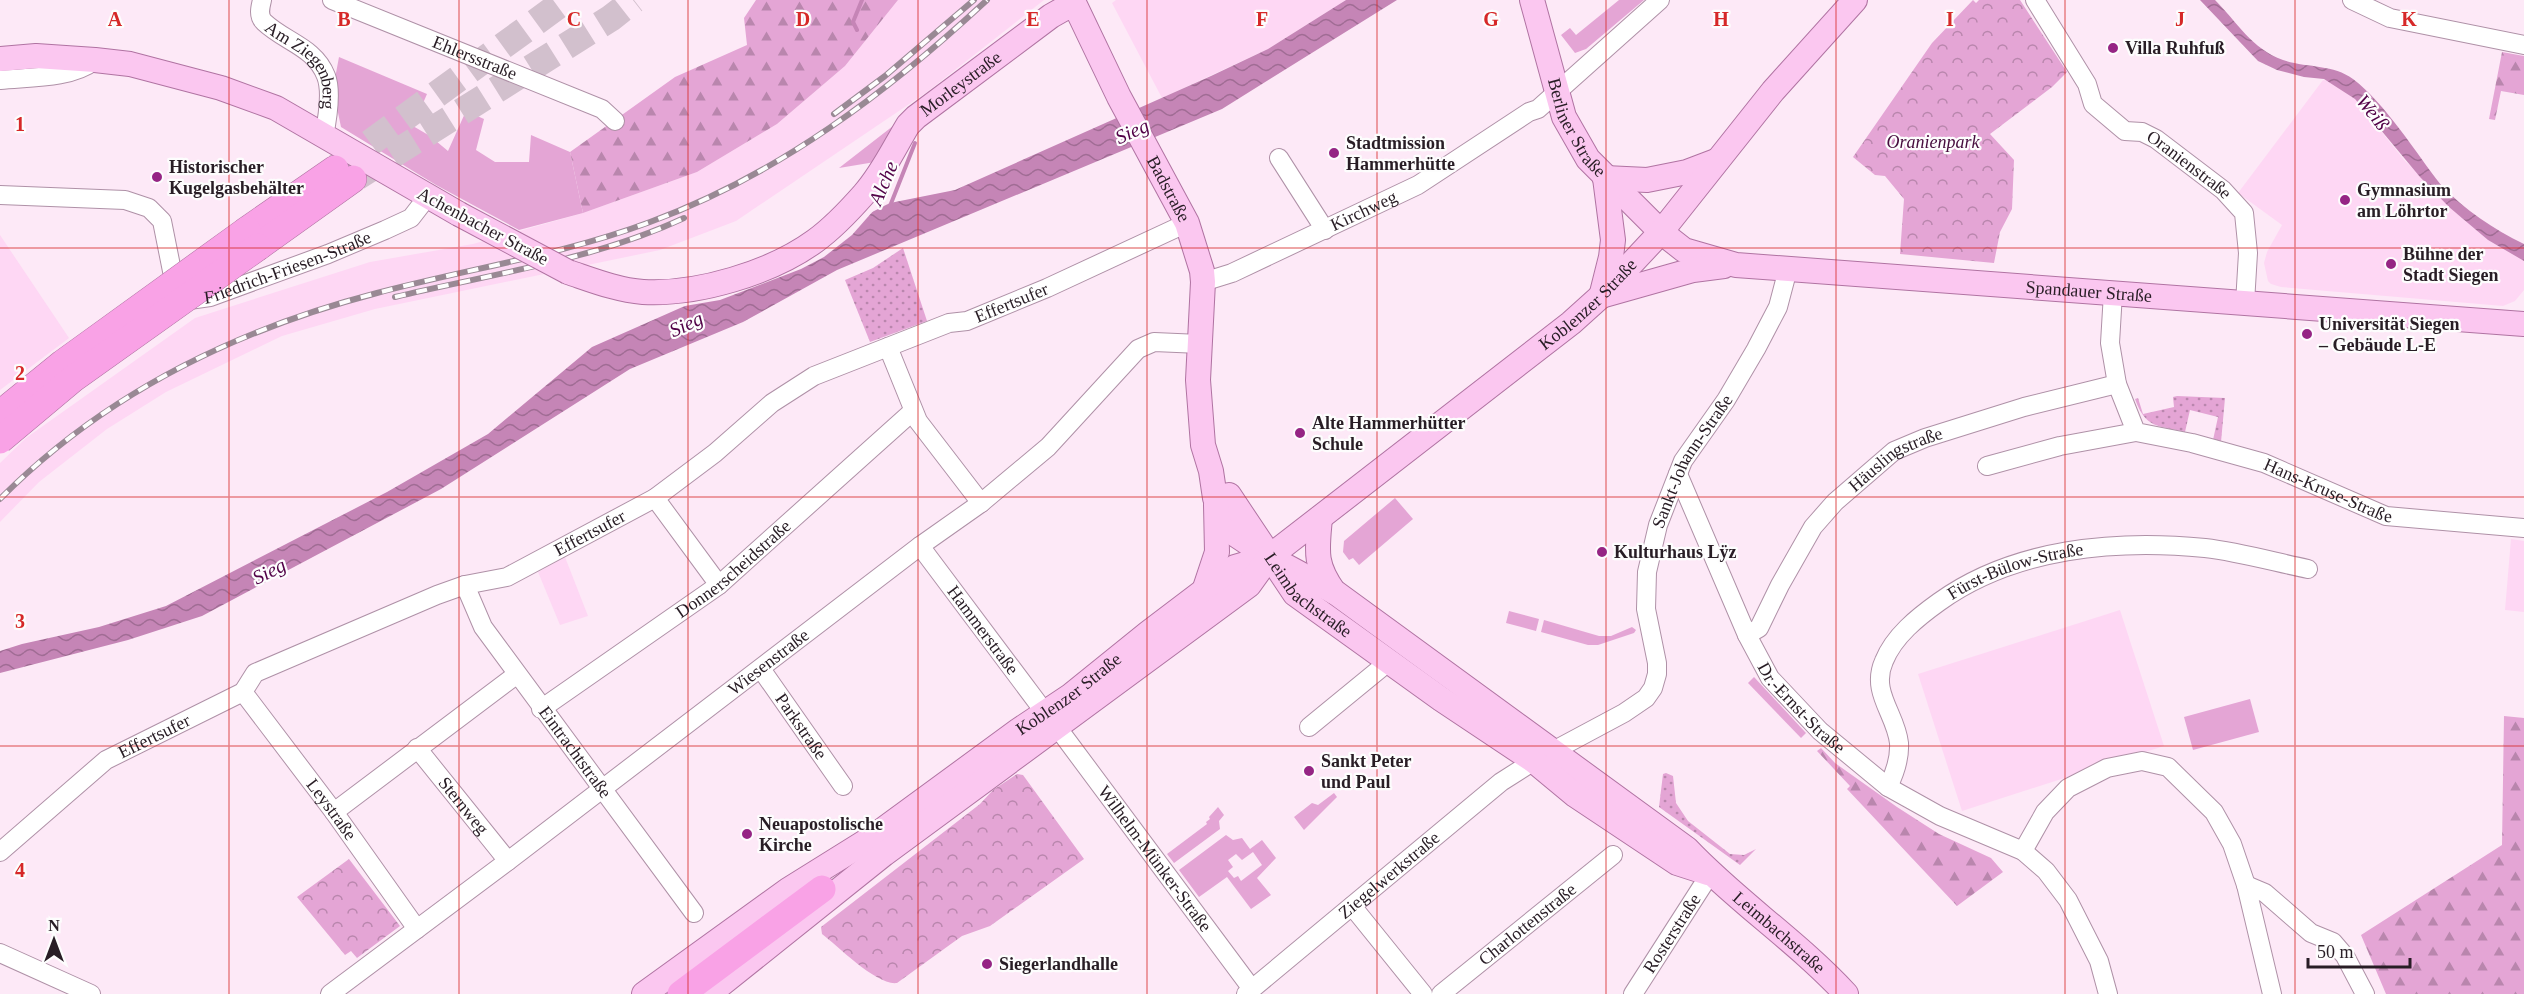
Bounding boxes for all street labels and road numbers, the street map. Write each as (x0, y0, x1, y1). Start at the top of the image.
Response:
street label: Am Ziegenberg (261, 17, 339, 110)
street label: Ehlersstraße (430, 32, 520, 84)
street label: Morleystraße (916, 47, 1005, 120)
street label: Berliner Straße (1544, 76, 1610, 181)
street label: Oranienstraße (2144, 126, 2236, 203)
street label: Badstraße (1143, 152, 1194, 225)
street label: Achenbacher Straße (414, 183, 552, 269)
street label: Kirchweg (1327, 186, 1400, 235)
street label: Friedrich-Friesen-Straße (203, 227, 374, 308)
street label: Koblenzer Straße (1535, 255, 1641, 354)
street label: Spandauer Straße (2025, 277, 2153, 306)
street label: Effertsufer (972, 279, 1051, 327)
street label: Sankt-Johann-Straße (1648, 391, 1737, 531)
street label: Häuslingstraße (1844, 423, 1945, 496)
street label: Hans-Kruse-Straße (2261, 454, 2393, 526)
street label: Effertsufer (551, 506, 629, 560)
street label: Donnerscheidstraße (672, 516, 795, 622)
street label: Fürst-Bülow-Straße (1944, 539, 2085, 604)
street label: Leimbachstraße (1260, 549, 1356, 642)
street label: Hammerstraße (943, 582, 1023, 678)
street label: Wiesenstraße (724, 625, 813, 699)
street label: Koblenzer Straße (1012, 649, 1125, 739)
street label: Dr.-Ernst-Straße (1754, 659, 1849, 757)
street label: Parkstraße (771, 689, 831, 763)
street label: Eintrachtstraße (535, 702, 616, 802)
street label: Effertsufer (115, 710, 193, 762)
street label: Sternweg (434, 773, 493, 838)
street label: Leystraße (302, 775, 361, 844)
street label: Wilhelm-Münker-Straße (1094, 782, 1216, 936)
street label: Ziegelwerkstraße (1335, 827, 1444, 923)
street label: Charlottenstraße (1475, 879, 1580, 969)
street label: Leimbachstraße (1729, 887, 1829, 978)
street label: Rosterstraße (1639, 890, 1705, 977)

